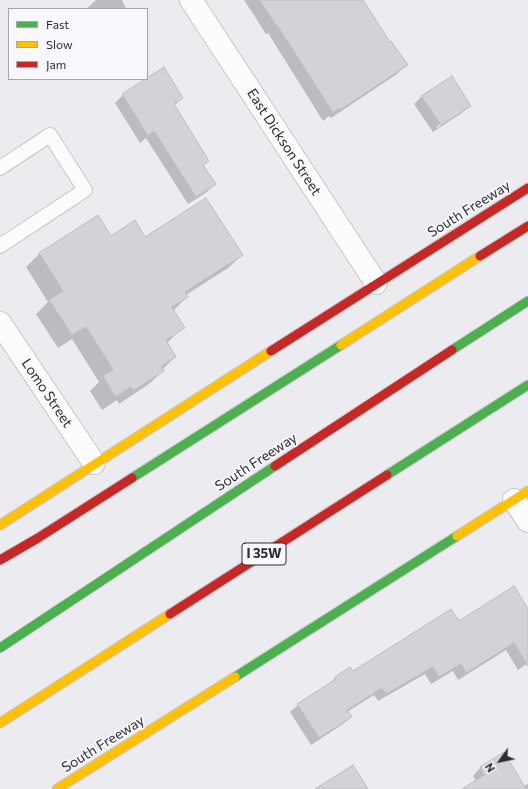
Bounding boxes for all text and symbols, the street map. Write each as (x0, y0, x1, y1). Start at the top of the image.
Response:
legend (8, 8, 148, 80)
text: Fast (46, 17, 69, 31)
text: Slow (46, 37, 73, 51)
text: Jam (46, 57, 66, 71)
street label: East Dickson Street (243, 86, 325, 198)
street label: South Freeway (425, 177, 513, 241)
street label: Lomo Street (18, 355, 76, 431)
street label: South Freeway (212, 429, 300, 495)
road number: I 35W (242, 543, 286, 565)
street label: South Freeway (59, 712, 147, 776)
north arrow (480, 741, 520, 781)
text: N (482, 761, 497, 775)

